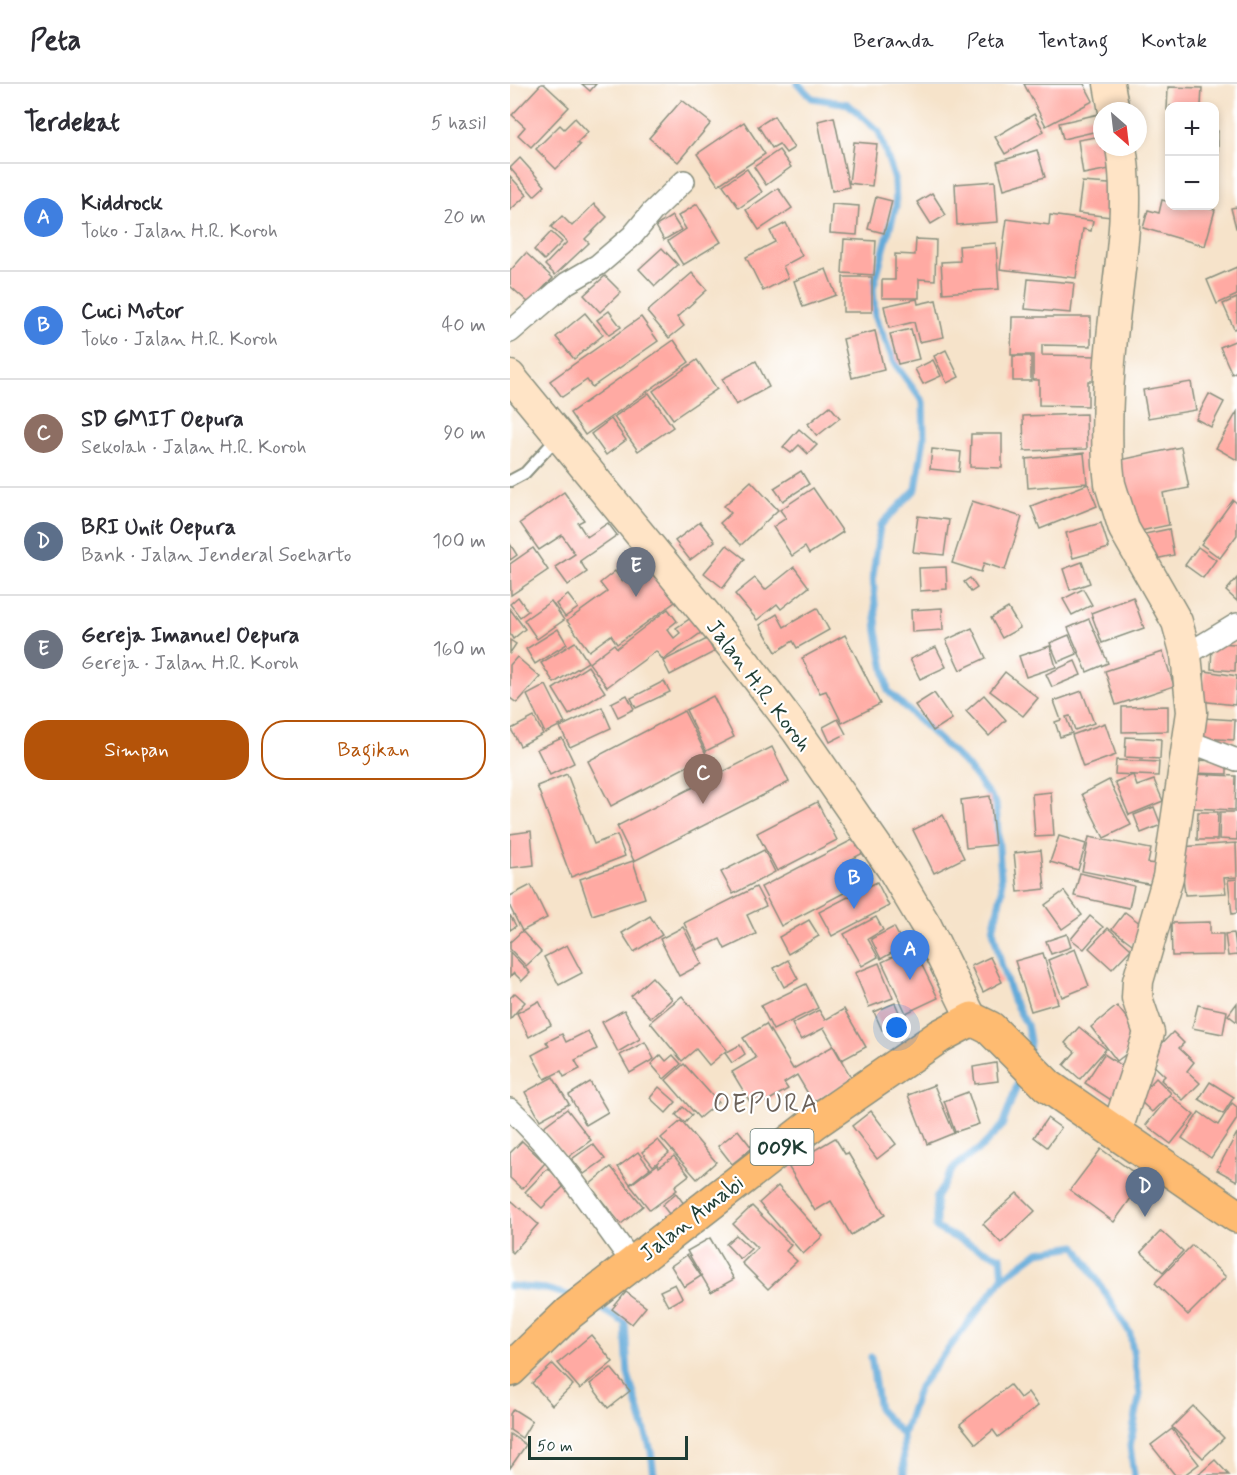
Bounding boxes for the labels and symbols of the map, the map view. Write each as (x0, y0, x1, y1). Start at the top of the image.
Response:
north arrow (1093, 102, 1147, 156)
pin: E (616, 548, 656, 597)
street label: Jalan H.R. Koroh (699, 614, 817, 758)
pin: C (684, 754, 722, 804)
pin: B (834, 860, 874, 909)
pin: A (890, 930, 930, 980)
your location (882, 1013, 911, 1042)
district label: OEPURA (713, 1088, 819, 1122)
road number: 009K (750, 1129, 814, 1165)
pin: D (1126, 1168, 1164, 1217)
street label: Jalan Amabi (635, 1169, 750, 1268)
scale bar (528, 1433, 688, 1460)

